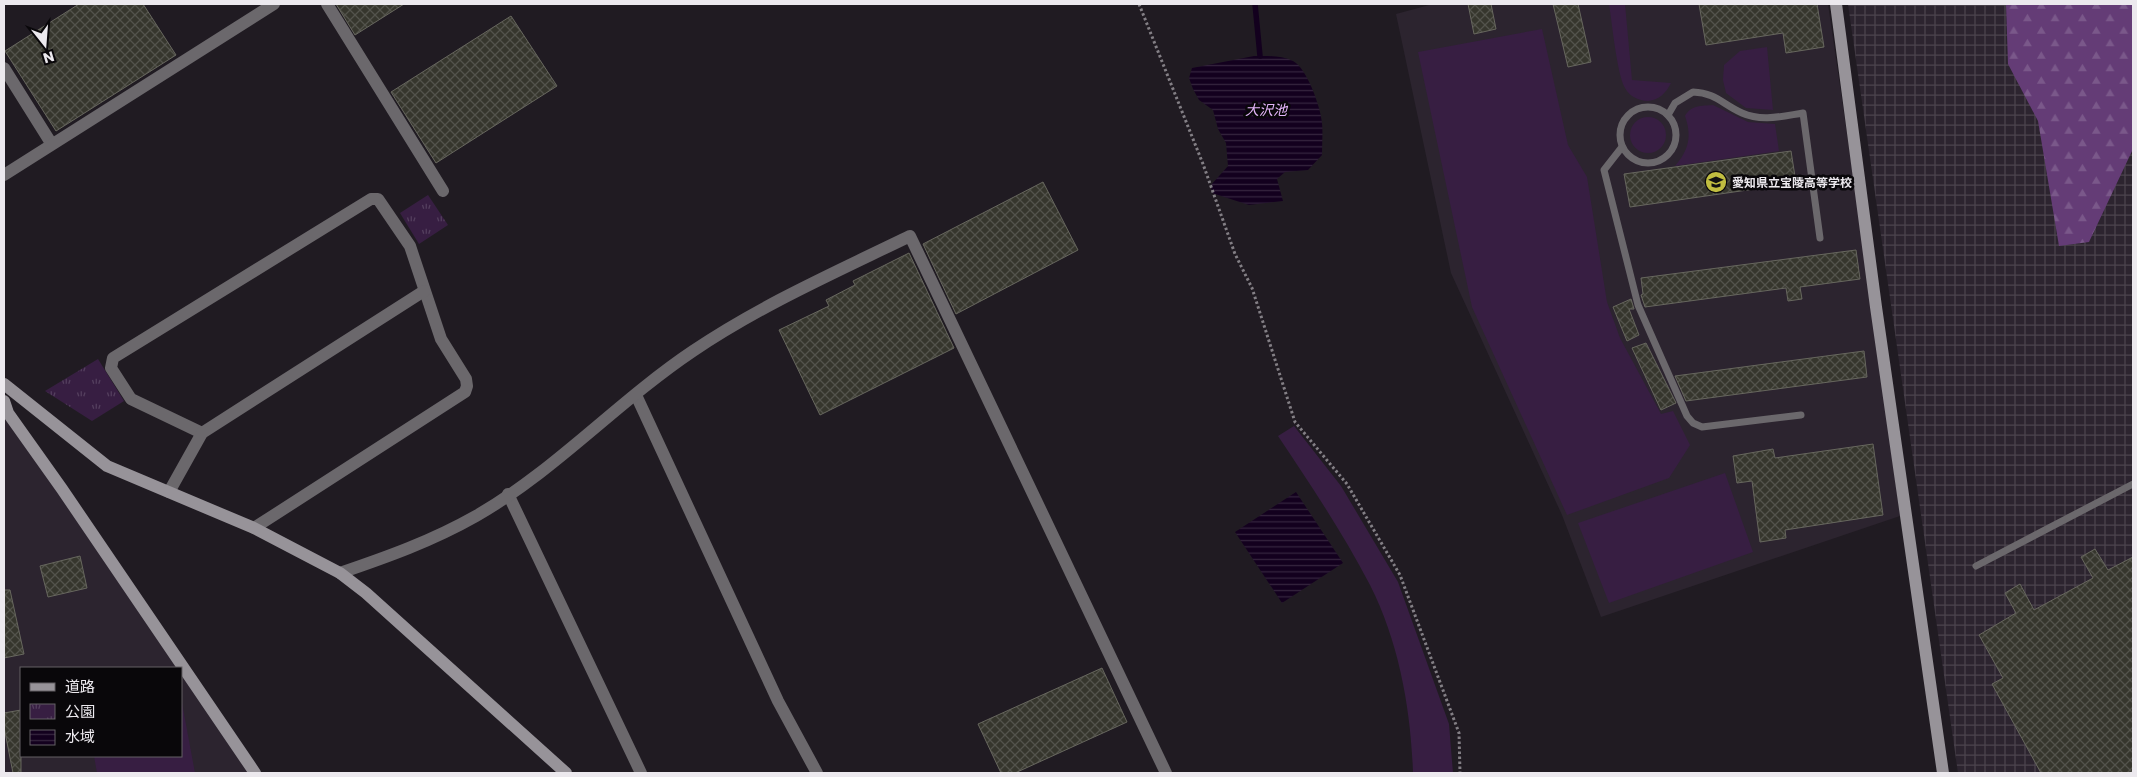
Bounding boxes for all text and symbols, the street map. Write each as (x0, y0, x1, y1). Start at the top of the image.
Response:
north arrow (20, 20, 70, 70)
text: N (41, 46, 57, 69)
water label: 大沢池 (1245, 100, 1289, 120)
school or university icon: 愛知県立宝陵高等学校 (1704, 170, 1728, 194)
place label: 愛知県立宝陵高等学校 (1732, 174, 1852, 191)
legend (20, 667, 182, 757)
text: 道路 (65, 676, 95, 697)
text: 公園 (65, 701, 95, 722)
text: 水域 (65, 726, 95, 747)

